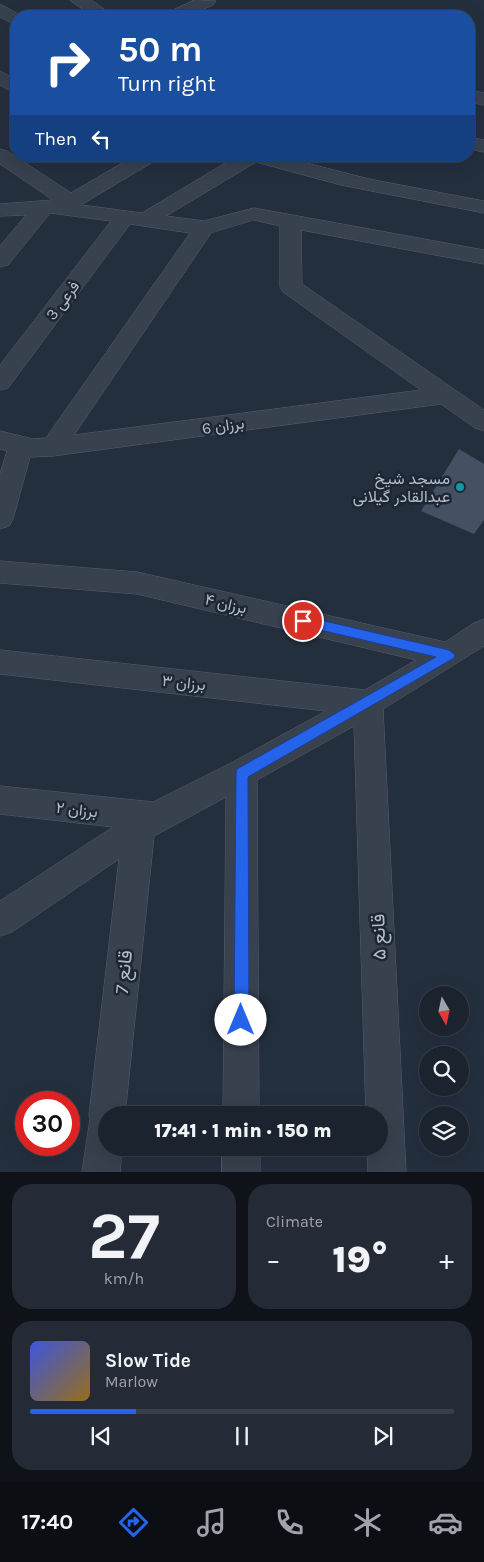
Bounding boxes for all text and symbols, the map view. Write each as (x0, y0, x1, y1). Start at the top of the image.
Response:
text: 50 m (118, 29, 203, 70)
icon: right (35, 30, 100, 95)
text: Turn right (118, 71, 216, 97)
icon: left (87, 125, 115, 153)
text: Then (35, 128, 77, 150)
street label: فرعی 3 (42, 277, 84, 324)
street label: برزان 6 (201, 413, 246, 439)
place label: مسجد شیخ عبدالقادر گیلانی (353, 469, 450, 507)
marker: مسجد شیخ عبدالقادر گیلانی (454, 481, 466, 493)
street label: برزان ۴ (203, 589, 249, 619)
pin (282, 600, 324, 642)
icon: arrive (289, 607, 317, 635)
street label: برزان ۳ (161, 671, 207, 695)
street label: برزان ۲ (55, 798, 99, 822)
street label: قانع ۵ (367, 913, 393, 960)
street label: قانع 7 (111, 949, 139, 995)
north arrow (419, 986, 469, 1036)
map controls (419, 986, 469, 1156)
position arrow (214, 993, 266, 1045)
button: search (419, 1046, 469, 1096)
speed limit sign: 30 (15, 1091, 80, 1156)
button: layers (419, 1106, 469, 1156)
text: 17:41 · 1 min · 150 m (154, 1120, 332, 1142)
text: 27 (88, 1198, 160, 1274)
text: Climate (266, 1212, 323, 1231)
text: 19° (332, 1237, 388, 1282)
text: − (266, 1243, 281, 1276)
text: + (439, 1243, 454, 1276)
text: km/h (104, 1269, 144, 1288)
text: Slow Tide (105, 1350, 191, 1372)
text: Marlow (105, 1372, 158, 1391)
icon: previous (87, 1422, 115, 1450)
icon: pause (228, 1422, 256, 1450)
icon: next (369, 1422, 397, 1450)
icon: directions (116, 1505, 151, 1540)
icon: music (194, 1505, 229, 1540)
icon: phone (272, 1505, 307, 1540)
icon: climate (350, 1505, 385, 1540)
icon: car (428, 1505, 463, 1540)
text: 17:40 (21, 1509, 73, 1535)

